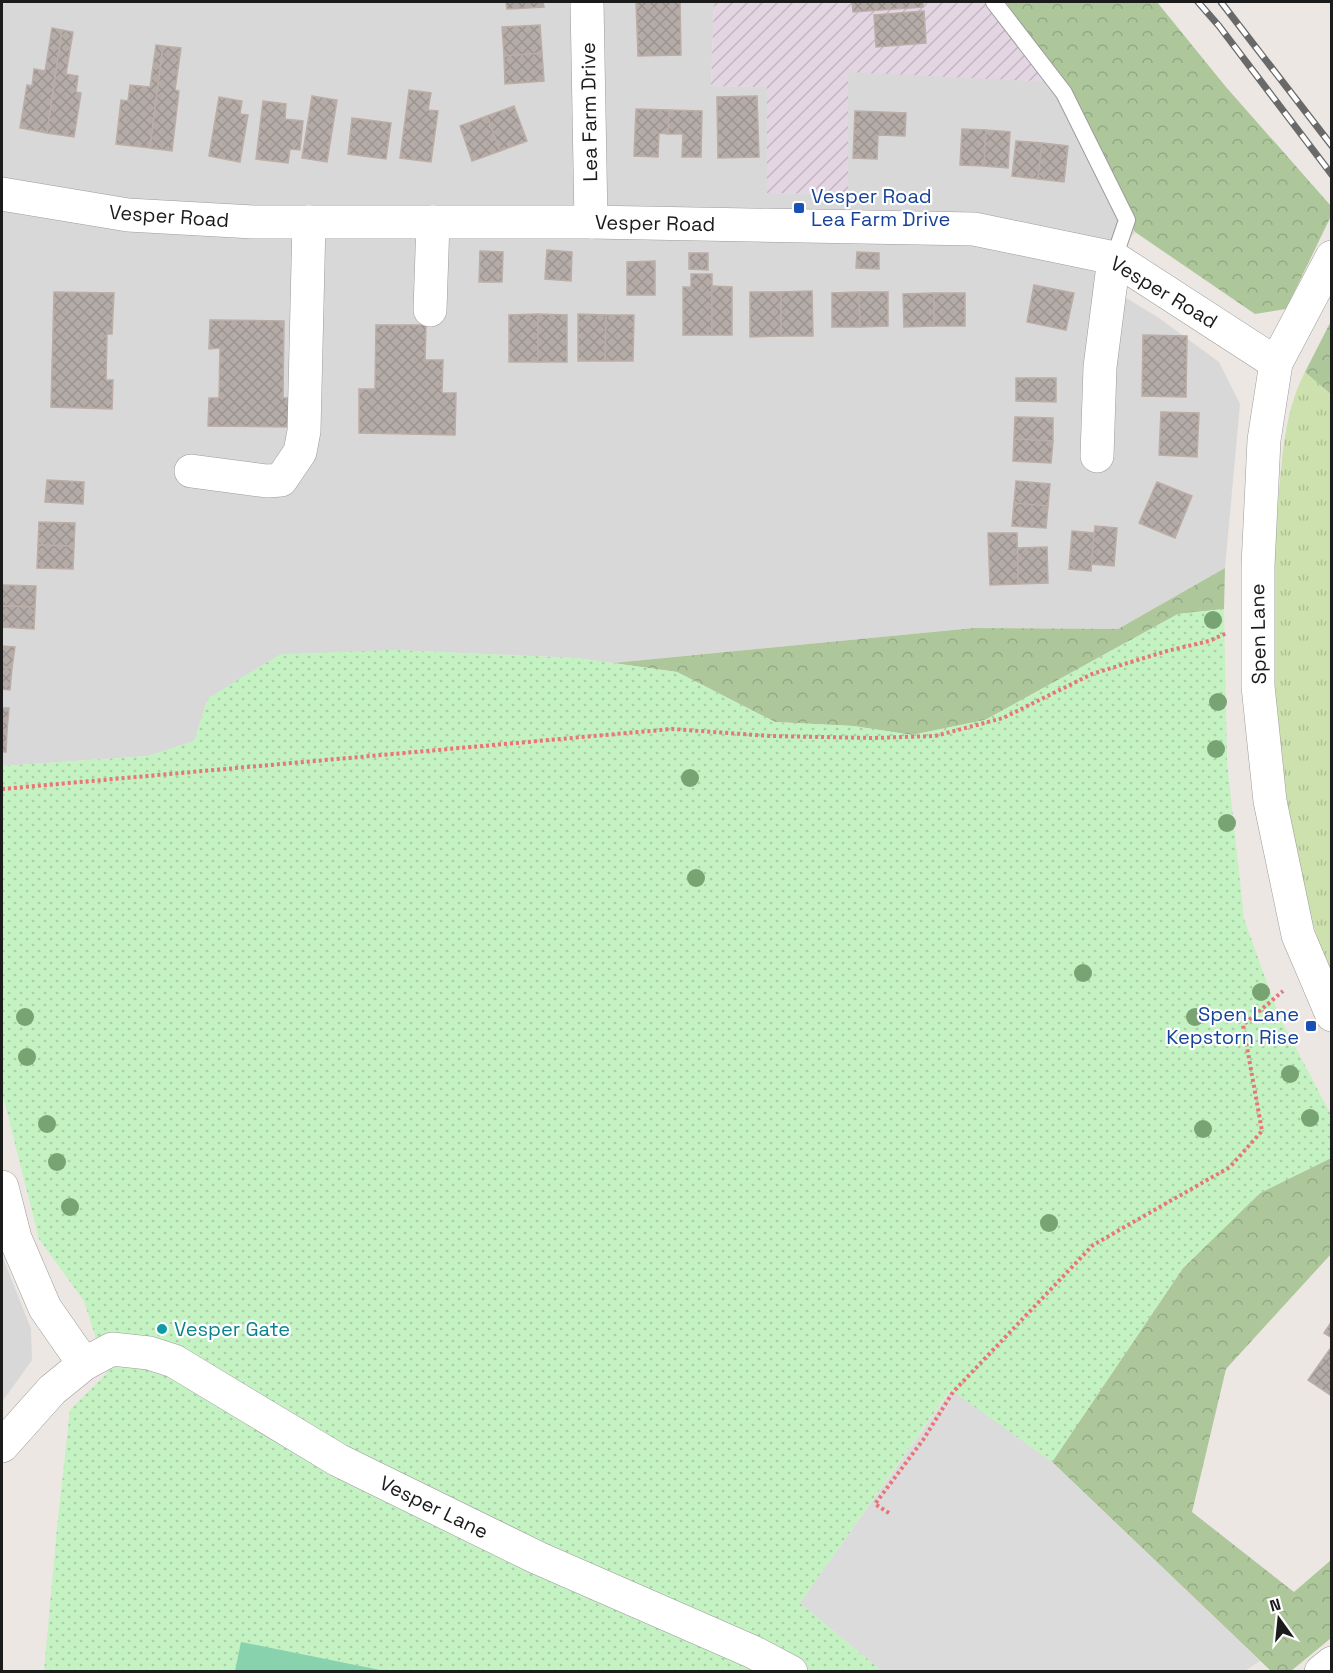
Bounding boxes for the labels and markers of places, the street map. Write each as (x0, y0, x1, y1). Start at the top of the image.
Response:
place label: Vesper Road Lea Farm Drive (811, 183, 950, 232)
marker: Vesper Road Lea Farm Drive (792, 201, 806, 215)
place label: Spen Lane Kepstorn Rise (1166, 1001, 1299, 1050)
marker: Spen Lane Kepstorn Rise (1304, 1019, 1318, 1033)
place label: Vesper Gate (174, 1316, 290, 1342)
marker: Vesper Gate (155, 1322, 169, 1336)

